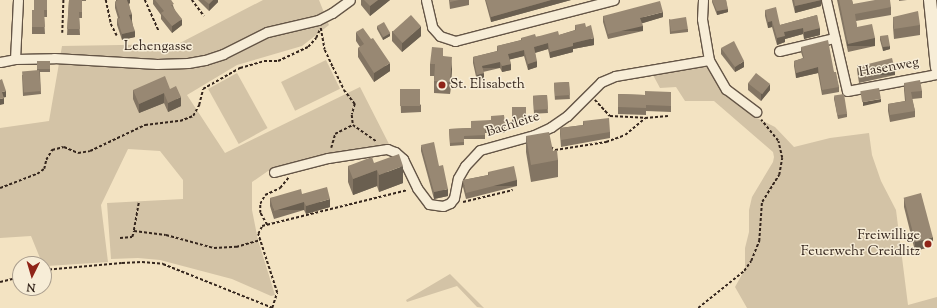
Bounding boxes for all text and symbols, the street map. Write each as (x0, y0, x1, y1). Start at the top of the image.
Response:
street label: Lehengasse (124, 39, 192, 55)
street label: Hasenweg (858, 54, 920, 82)
place label: St. Elisabeth (450, 77, 525, 93)
marker: St. Elisabeth (437, 80, 447, 90)
street label: Bachleite (484, 109, 542, 141)
place label: Freiwillige Feuerwehr Creidlitz (801, 228, 920, 260)
marker: Freiwillige Feuerwehr Creidlitz (923, 239, 933, 249)
north arrow (12, 256, 52, 296)
text: N (26, 279, 36, 295)

